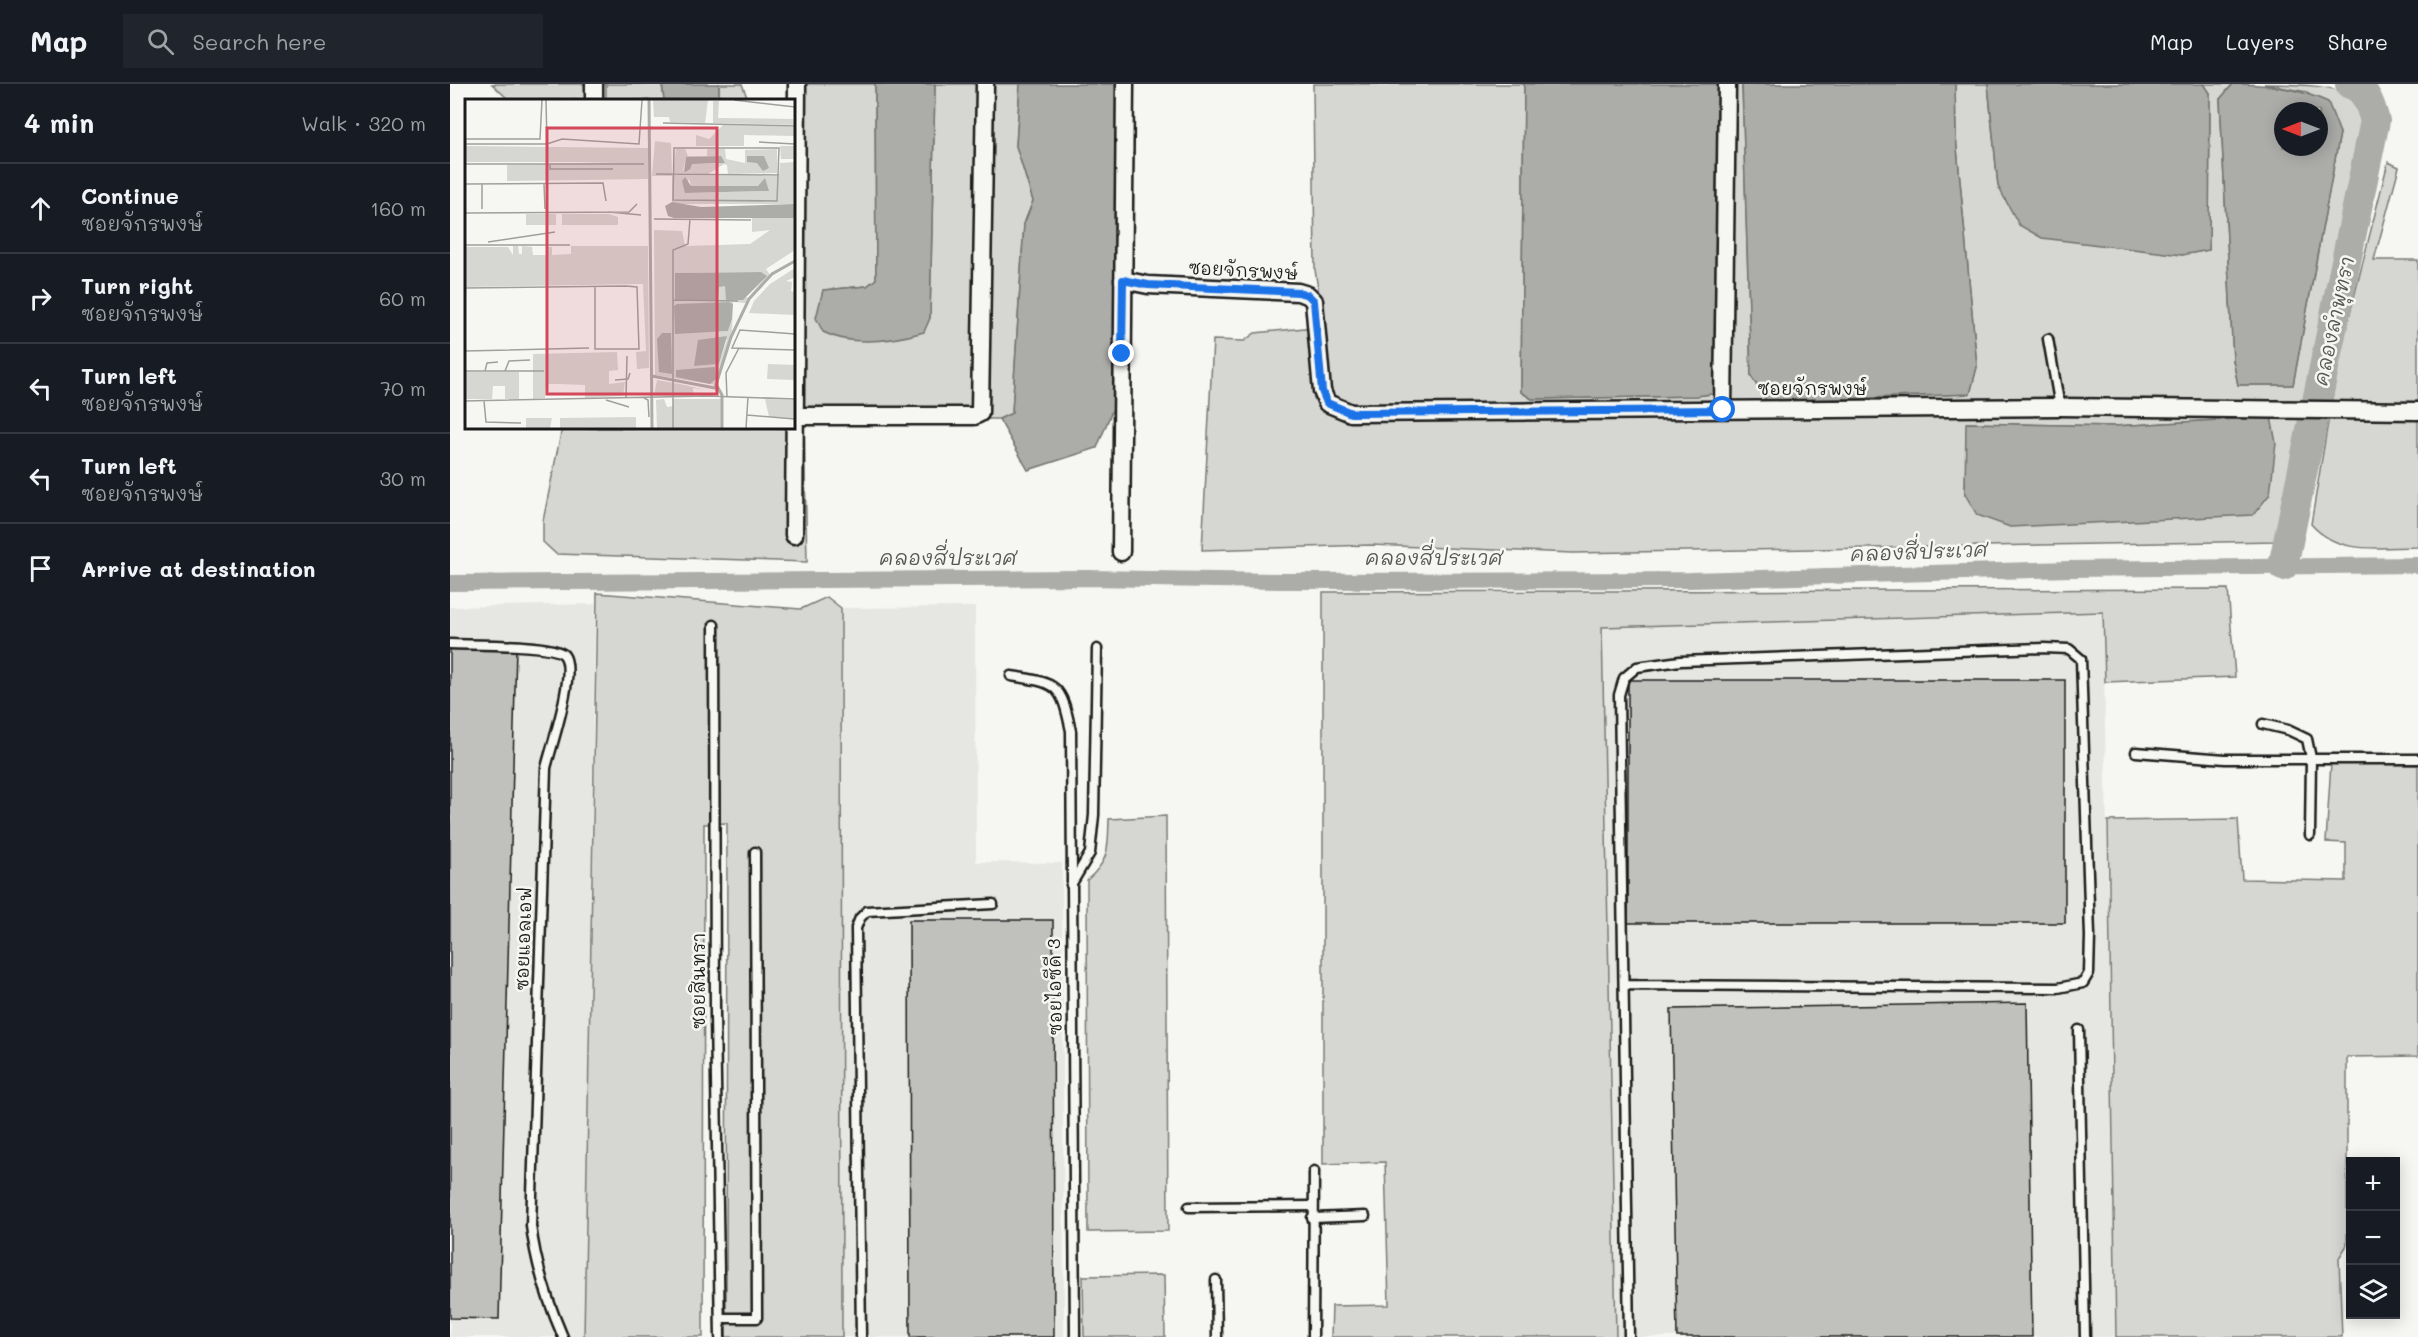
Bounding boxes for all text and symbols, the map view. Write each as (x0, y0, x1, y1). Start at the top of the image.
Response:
search box (123, 14, 543, 68)
text: Map (30, 23, 87, 59)
icon: search (144, 25, 177, 58)
text: Search here (192, 27, 326, 56)
text: Map (2150, 28, 2193, 55)
text: Layers (2226, 28, 2295, 55)
text: Share (2328, 28, 2388, 55)
inset map (465, 99, 795, 429)
north arrow (2274, 102, 2328, 156)
text: 4 min (24, 106, 94, 140)
text: Walk · 320 m (301, 110, 426, 136)
text: Continue (81, 181, 179, 210)
icon: ahead (24, 192, 57, 225)
text: 160 m (370, 195, 426, 221)
text: ซอยจักรพงษ์ (81, 210, 203, 236)
water label: คลองลำพุทรา (2307, 254, 2363, 389)
street label: ซอยจักรพงษ์ (1188, 255, 1298, 285)
text: Turn right (81, 271, 193, 300)
icon: right (24, 282, 57, 315)
text: 60 m (379, 285, 426, 311)
text: ซอยจักรพงษ์ (81, 300, 203, 326)
route end (1108, 340, 1134, 366)
text: Turn left (81, 361, 177, 390)
icon: left (24, 372, 57, 405)
text: 70 m (380, 375, 426, 401)
street label: ซอยจักรพงษ์ (1757, 376, 1867, 400)
text: ซอยจักรพงษ์ (81, 390, 203, 416)
route start (1709, 396, 1735, 422)
text: Turn left (81, 451, 177, 480)
icon: left (24, 462, 57, 495)
text: 30 m (380, 465, 426, 491)
text: ซอยจักรพงษ์ (81, 480, 203, 506)
water label: คลองสี่ประเวศ (1850, 531, 1990, 566)
water label: คลองสี่ประเวศ (879, 539, 1018, 570)
water label: คลองสี่ประเวศ (1365, 539, 1504, 570)
icon: arrive (24, 552, 57, 585)
text: Arrive at destination (81, 554, 316, 583)
street label: ซอยแอลเอฟ (509, 887, 537, 991)
street label: ซอยสินทรา (686, 933, 710, 1029)
street label: ซอยไอซีดี 3 (1040, 938, 1067, 1036)
map controls (2346, 1157, 2400, 1319)
button: + (2346, 1157, 2400, 1211)
button: − (2346, 1211, 2400, 1265)
button: layers (2346, 1265, 2400, 1319)

